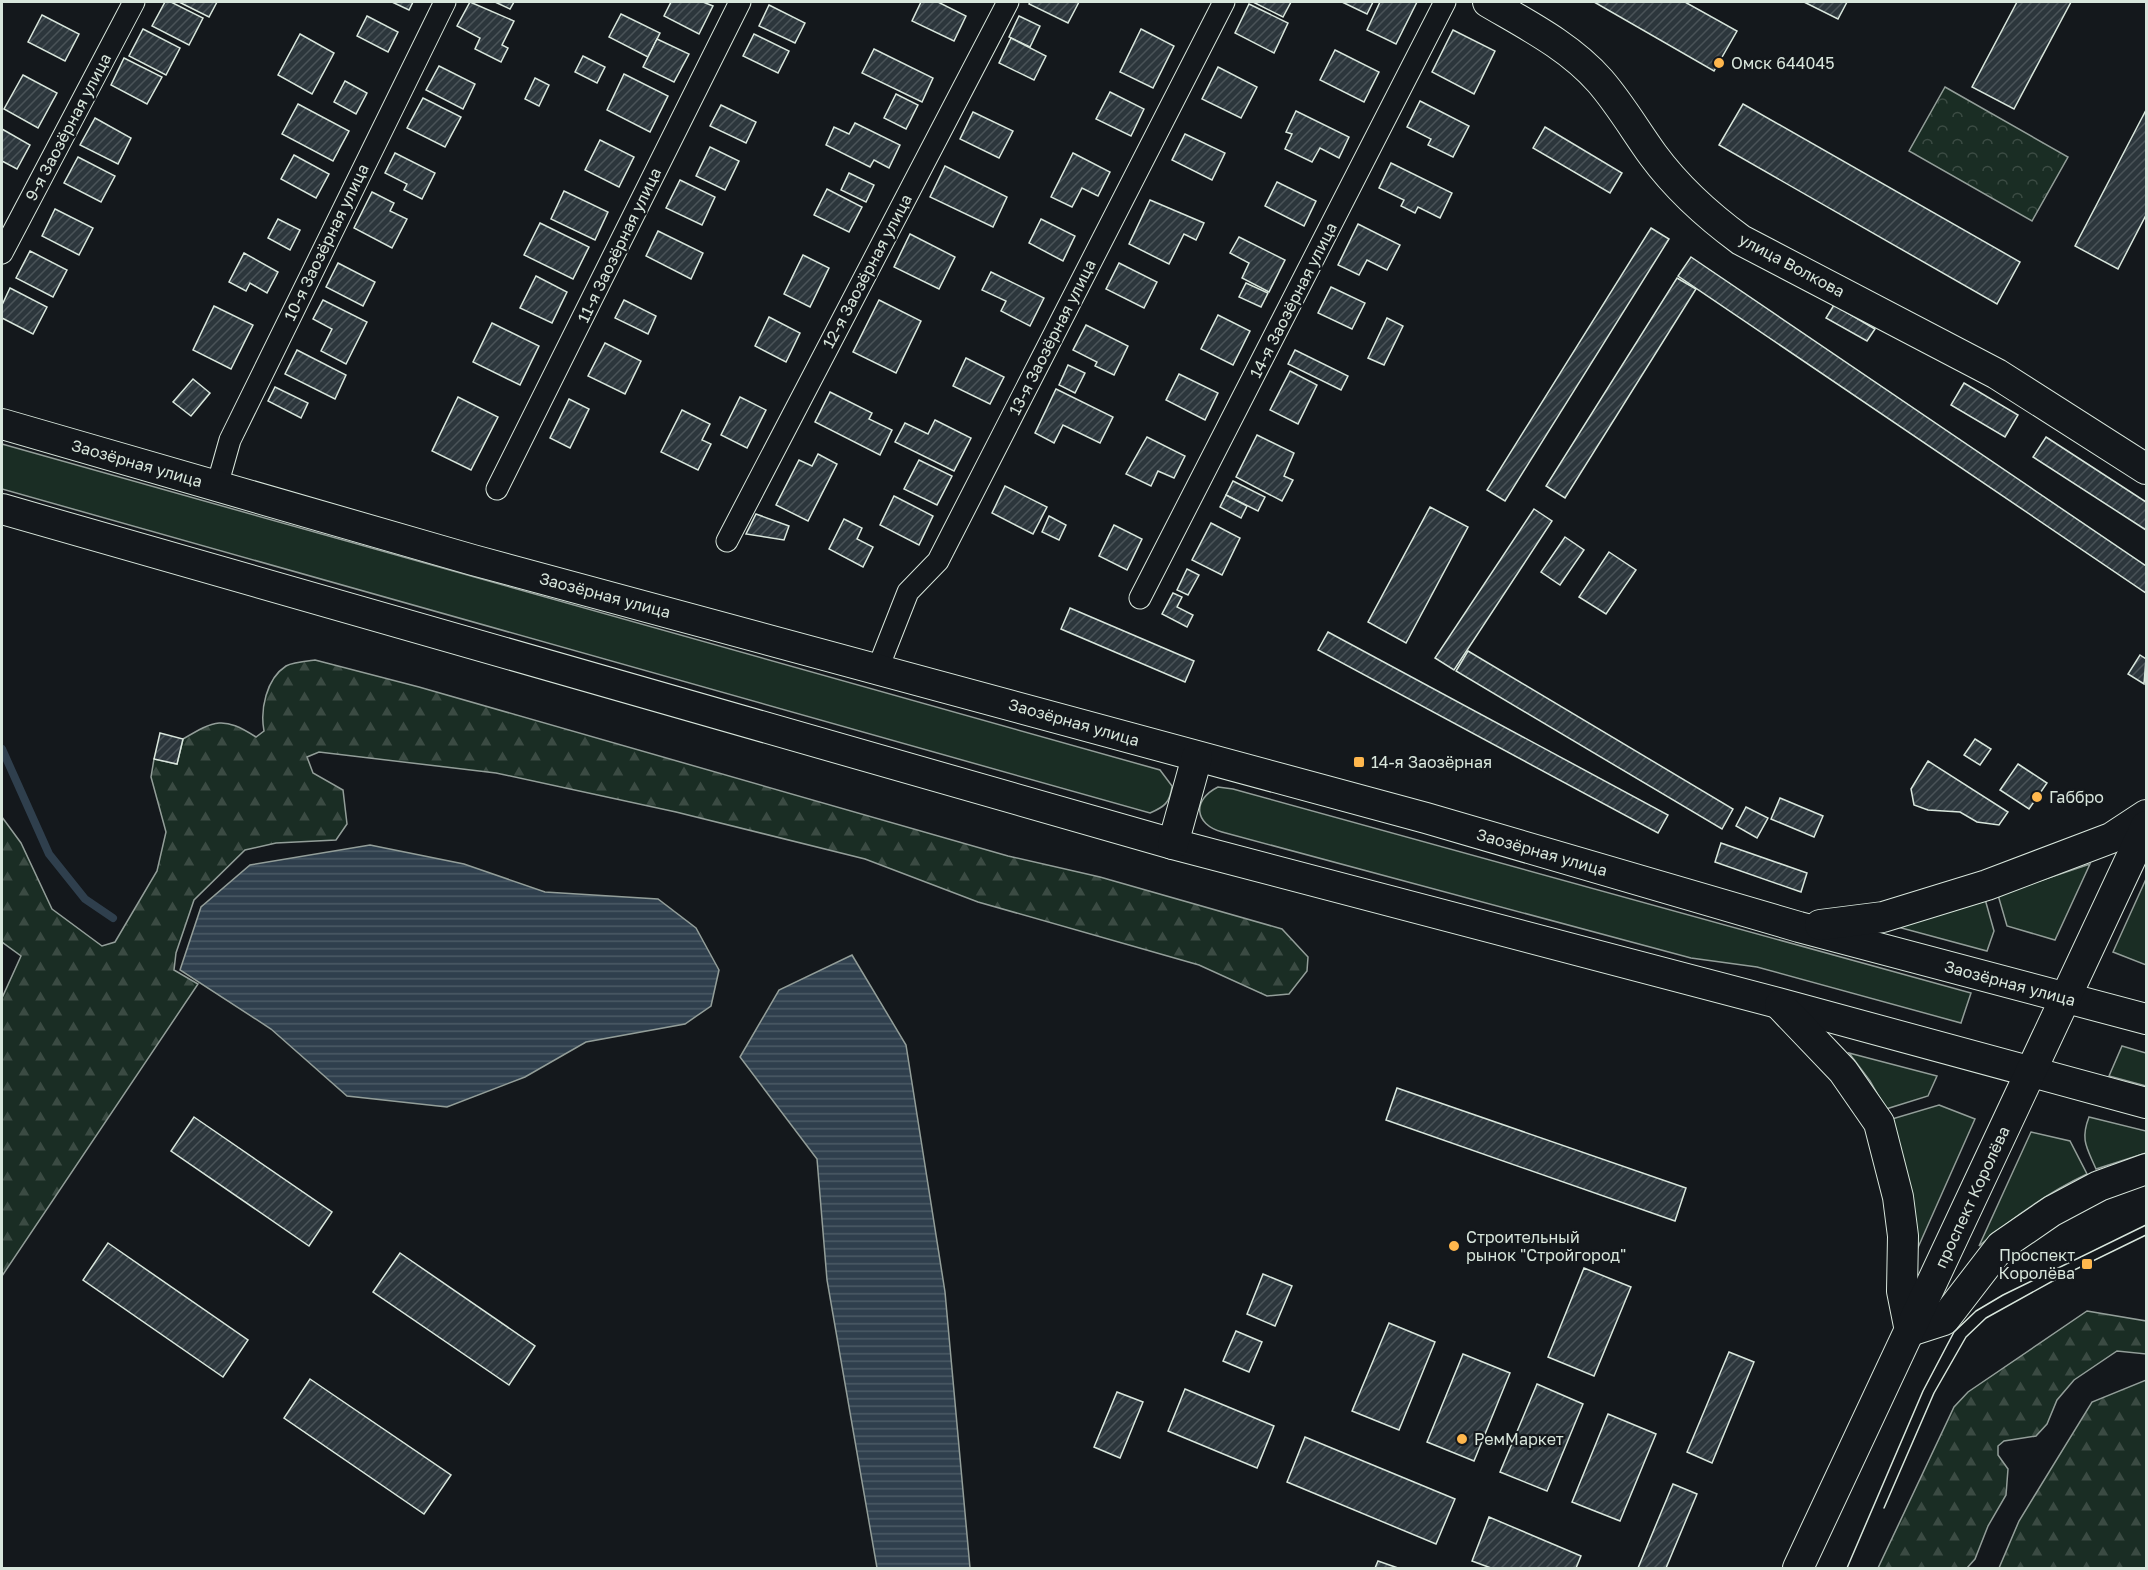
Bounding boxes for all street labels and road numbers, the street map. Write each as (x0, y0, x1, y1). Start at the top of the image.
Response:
street label: 9-я Заозёрная улица (21, 50, 115, 204)
street label: 10-я Заозёрная улица (279, 160, 373, 324)
street label: 11-я Заозёрная улица (573, 164, 665, 326)
street label: 12-я Заозёрная улица (818, 191, 916, 351)
street label: 14-я Заозёрная улица (1245, 219, 1341, 381)
street label: улица Волкова (1736, 229, 1848, 301)
street label: 13-я Заозёрная улица (1004, 256, 1100, 418)
street label: Заозёрная улица (69, 435, 205, 491)
street label: Заозёрная улица (537, 568, 673, 622)
street label: Заозёрная улица (1006, 694, 1142, 750)
street label: Заозёрная улица (1474, 824, 1610, 880)
street label: Заозёрная улица (1942, 956, 2078, 1010)
street label: проспект Королёва (1930, 1123, 2014, 1271)

